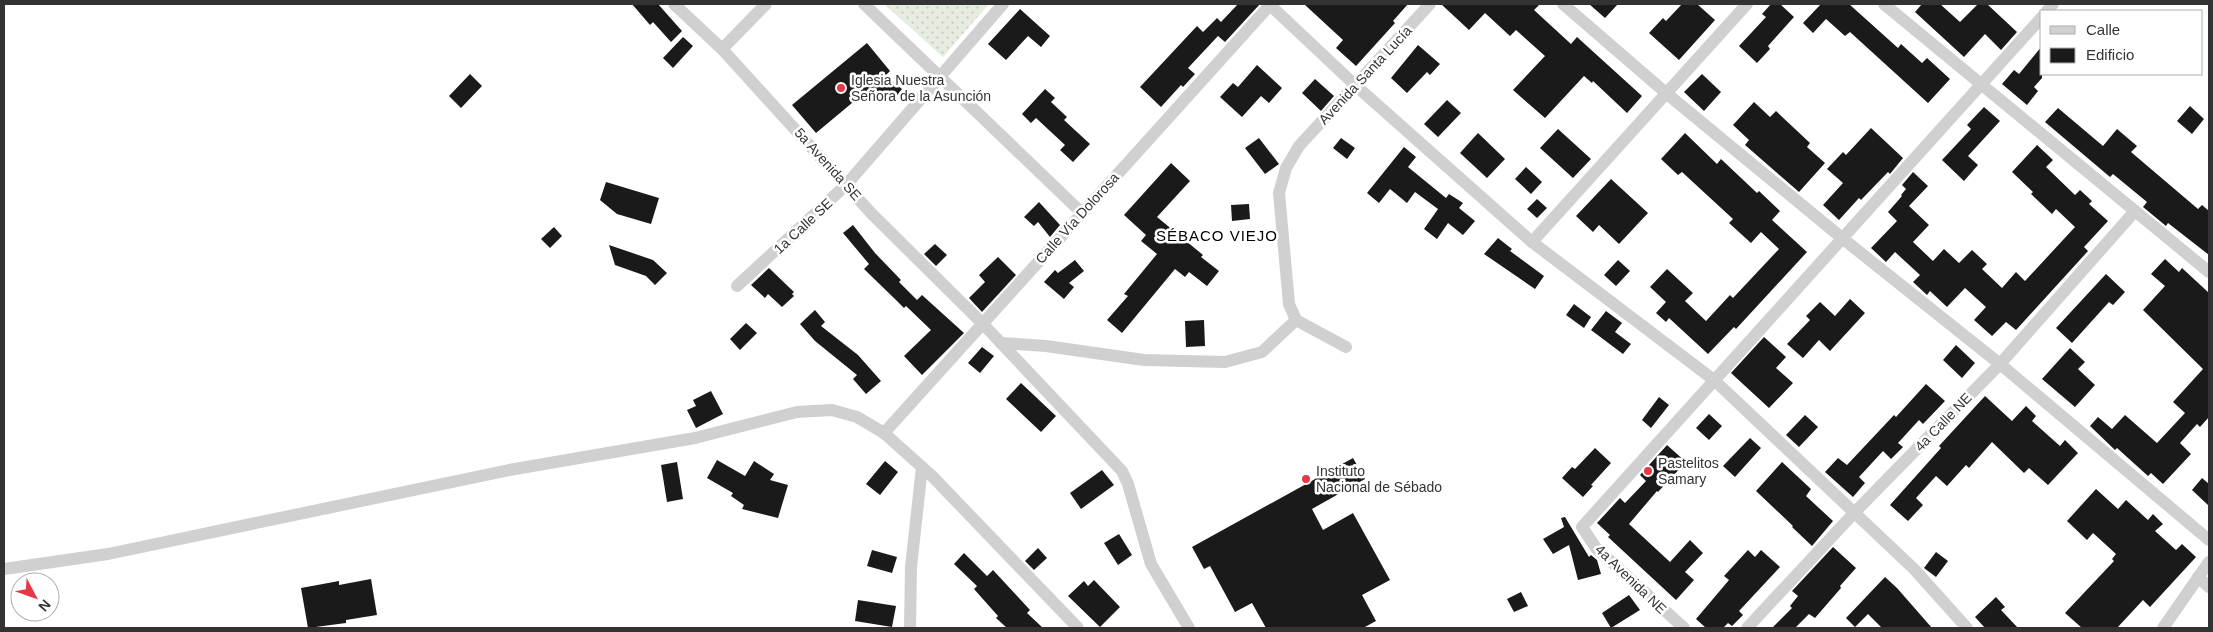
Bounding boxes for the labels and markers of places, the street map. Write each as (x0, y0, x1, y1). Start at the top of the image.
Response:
place label: Iglesia Nuestra Señora de la Asunción (851, 72, 991, 104)
marker: Iglesia Nuestra Señora de la Asunción (835, 82, 847, 94)
place label: Pastelitos Samary (1658, 455, 1719, 487)
place label: Instituto Nacional de Sébado (1316, 463, 1442, 495)
marker: Pastelitos Samary (1642, 465, 1654, 477)
marker: Instituto Nacional de Sébado (1300, 473, 1312, 485)

